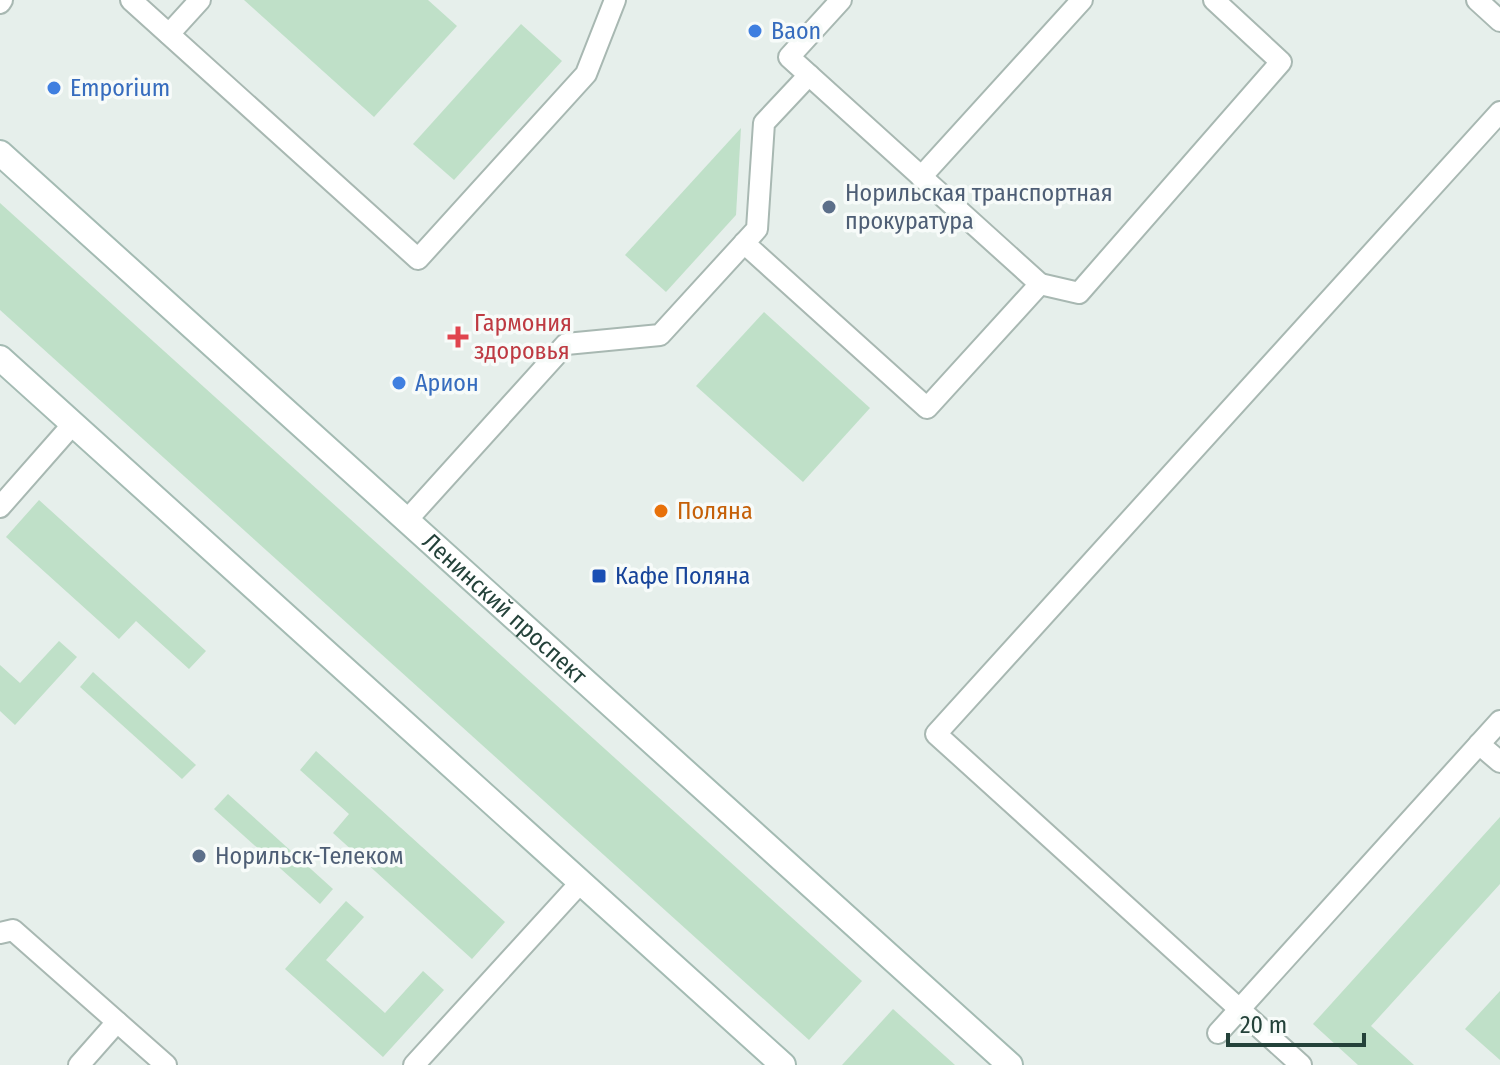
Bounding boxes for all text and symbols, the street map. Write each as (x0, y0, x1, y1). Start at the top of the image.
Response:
place label: Baon (771, 17, 821, 45)
marker: Baon (746, 22, 764, 40)
place label: Emporium (70, 74, 170, 102)
marker: Emporium (45, 79, 63, 97)
place label: Норильская транспортная прокуратура (845, 179, 1113, 235)
marker: Норильская транспортная прокуратура (820, 198, 838, 216)
place label: Гармония здоровья (474, 309, 572, 365)
marker: Гармония здоровья (449, 328, 467, 346)
place label: Арион (415, 369, 479, 397)
marker: Арион (390, 374, 408, 392)
place label: Поляна (677, 497, 753, 525)
marker: Поляна (652, 502, 670, 520)
street label: Ленинский проспект (417, 527, 593, 690)
place label: Кафе Поляна (615, 562, 750, 590)
marker: Кафе Поляна (590, 567, 608, 585)
place label: Норильск-Телеком (215, 842, 403, 870)
marker: Норильск-Телеком (190, 847, 208, 865)
scale bar (1228, 997, 1364, 1047)
text: 20 m (1240, 1011, 1287, 1039)

